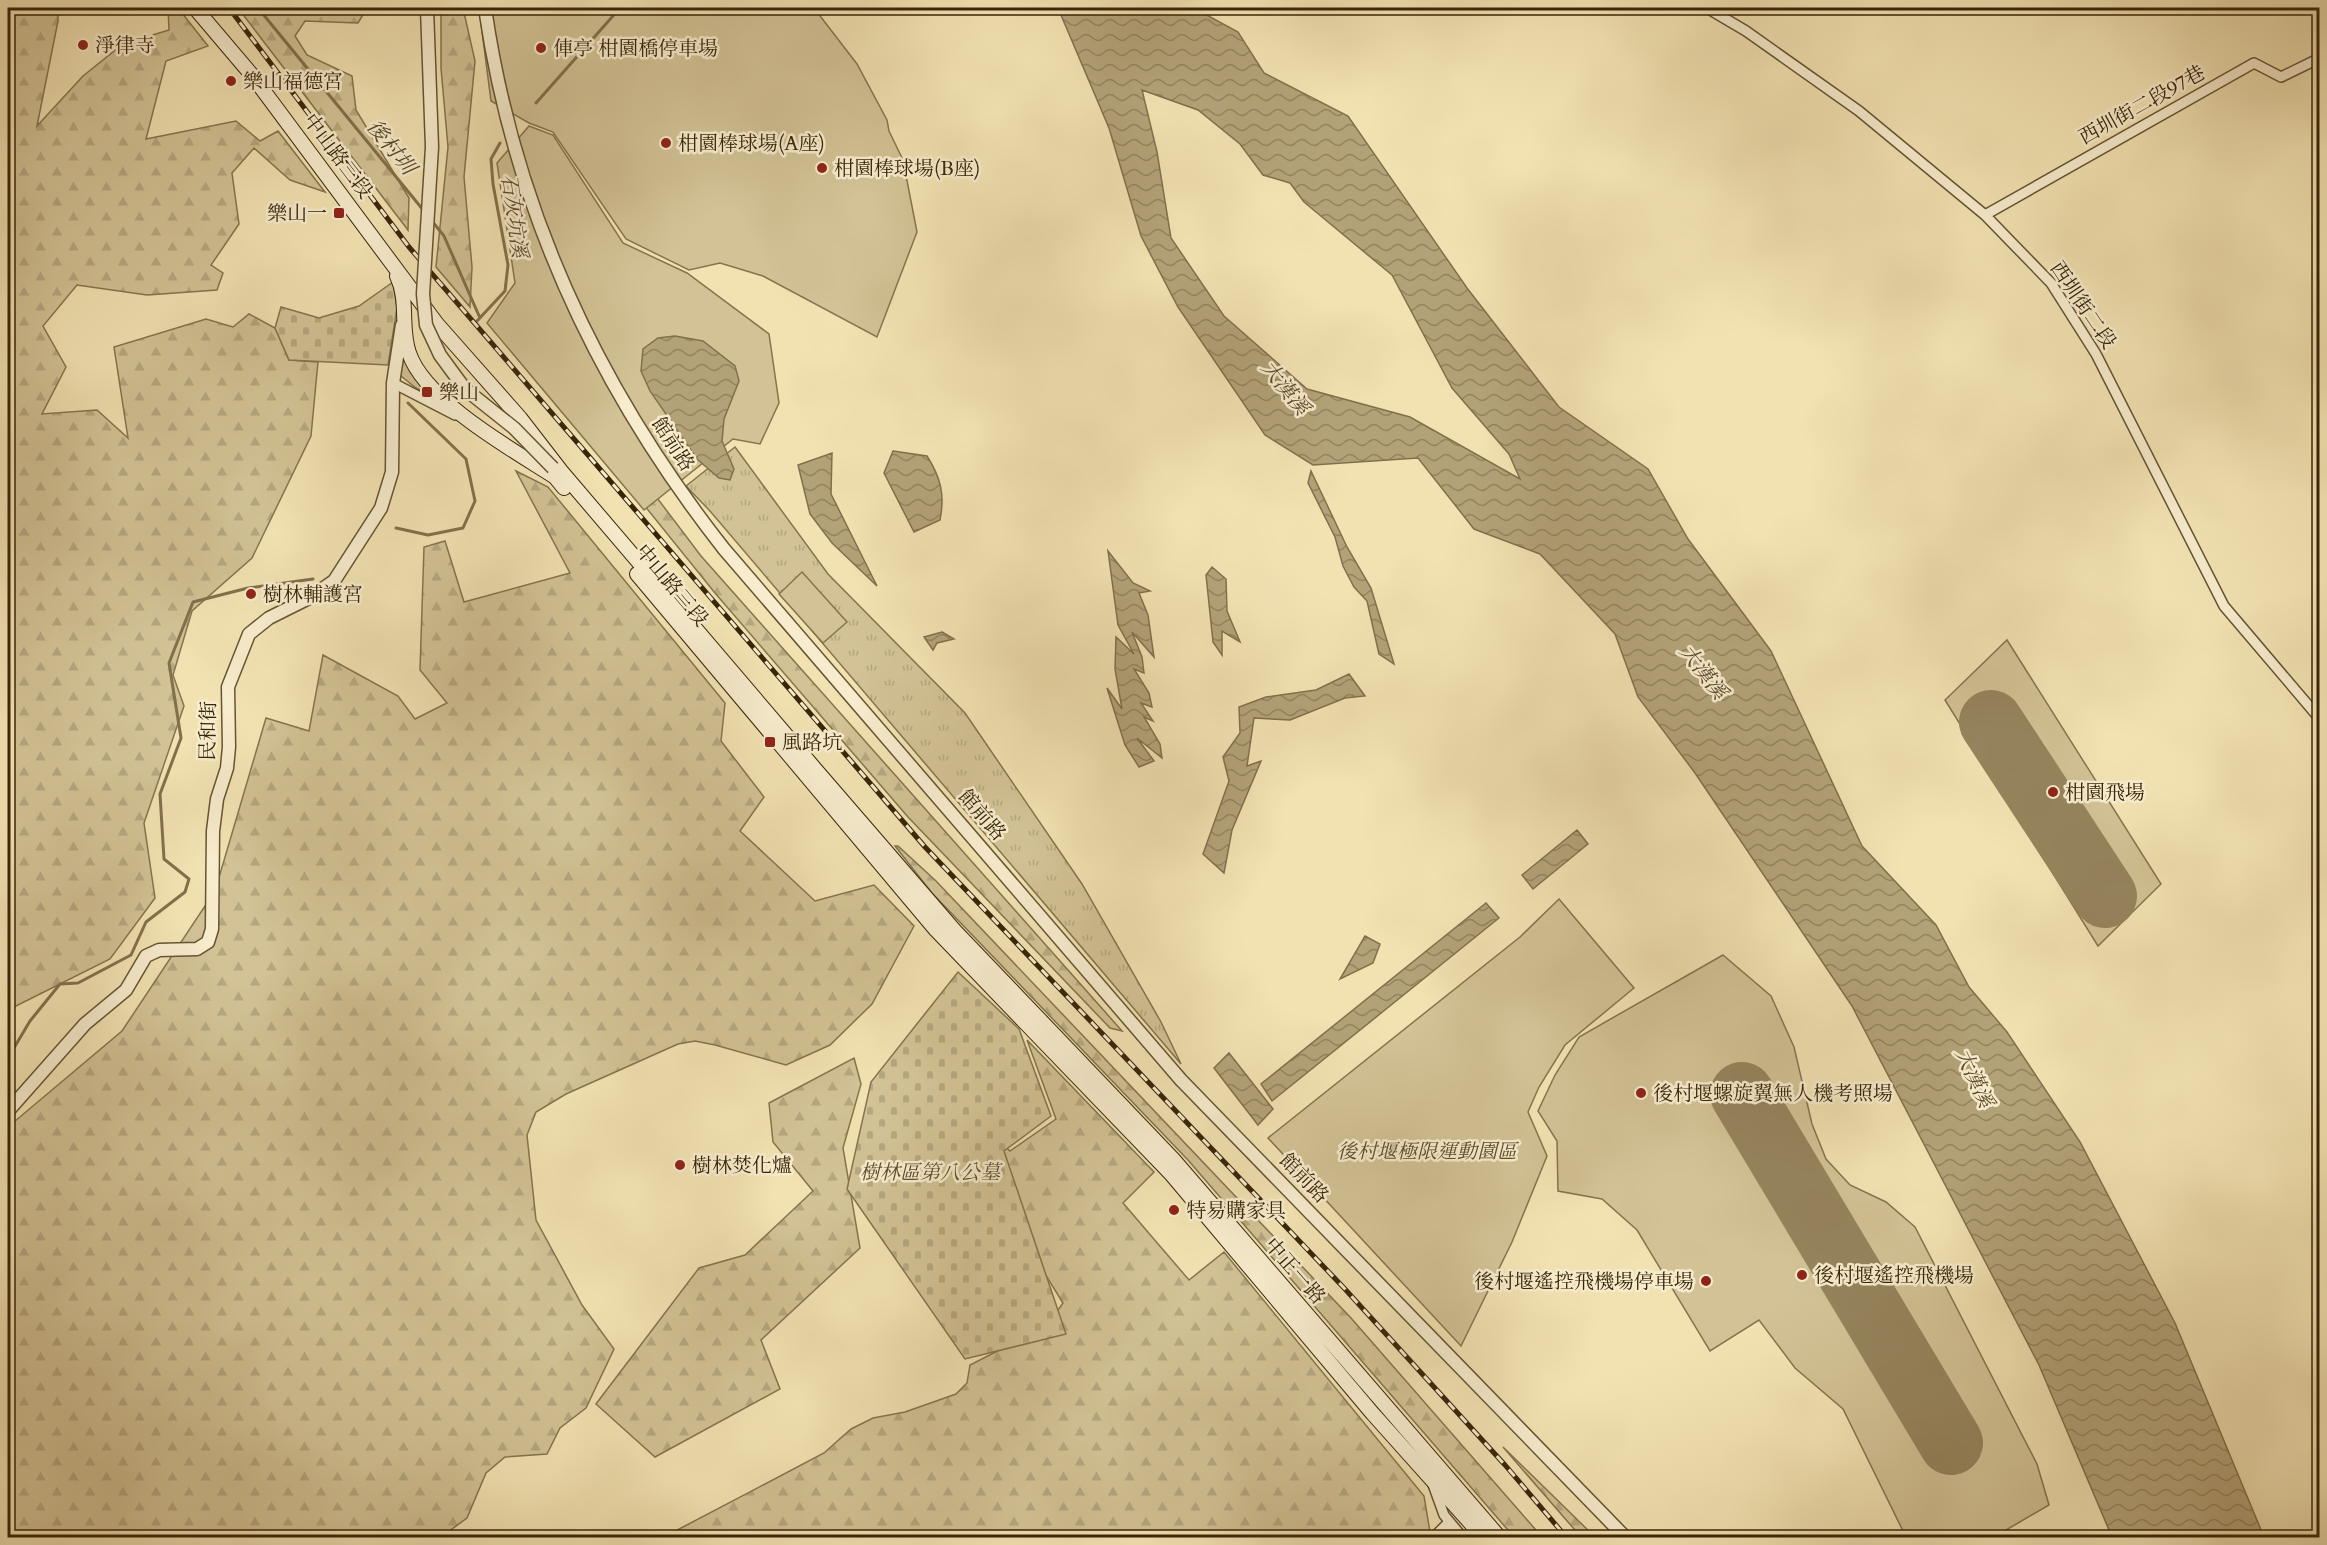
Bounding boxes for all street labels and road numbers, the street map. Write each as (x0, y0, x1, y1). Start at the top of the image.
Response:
street label: 西圳街二段97巷 (2074, 59, 2210, 151)
street label: 中山路三段 (297, 108, 379, 204)
street label: 西圳街二段 (2044, 256, 2122, 354)
street label: 館前路 (645, 411, 701, 477)
street label: 中山路三段 (630, 538, 714, 632)
street label: 民和街 (194, 701, 222, 761)
street label: 館前路 (952, 784, 1012, 846)
street label: 館前路 (1273, 1147, 1335, 1209)
street label: 中正一路 (1259, 1232, 1331, 1310)

